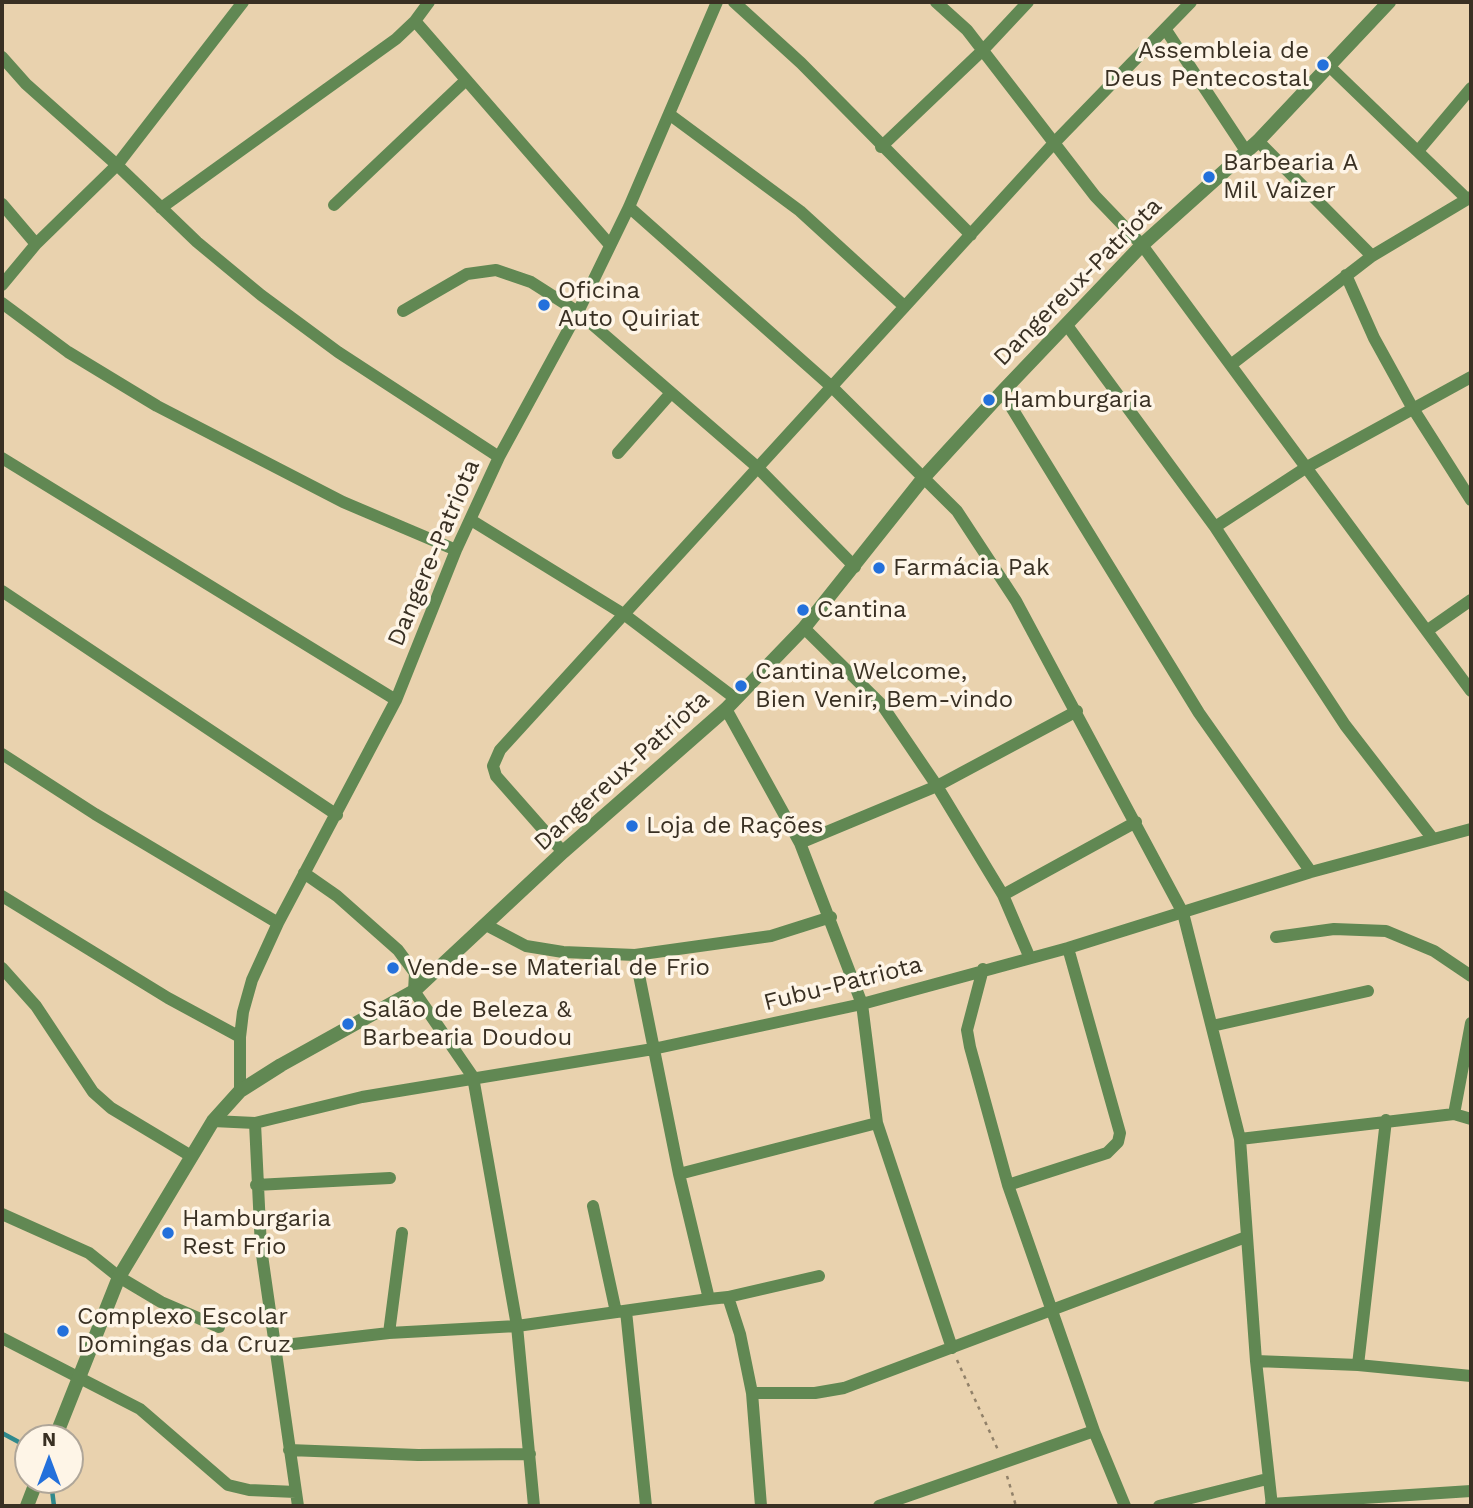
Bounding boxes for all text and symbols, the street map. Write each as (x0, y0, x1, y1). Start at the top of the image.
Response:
place label: Assembleia de Deus Pentecostal (1104, 37, 1309, 93)
marker: Assembleia de Deus Pentecostal (1315, 57, 1331, 73)
place label: Barbearia A Mil Vaizer (1223, 149, 1358, 205)
marker: Barbearia A Mil Vaizer (1201, 169, 1217, 185)
street label: Dangereux-Patriota (988, 192, 1168, 372)
place label: Oficina Auto Quiriat (558, 277, 700, 333)
marker: Oficina Auto Quiriat (536, 297, 552, 313)
place label: Hamburgaria (1003, 386, 1152, 414)
marker: Hamburgaria (981, 392, 997, 408)
street label: Dangere-Patriota (382, 455, 486, 651)
place label: Farmácia Pak (893, 554, 1050, 582)
marker: Farmácia Pak (871, 560, 887, 576)
place label: Cantina (817, 596, 907, 624)
marker: Cantina (795, 602, 811, 618)
place label: Cantina Welcome, Bien Venir, Bem-vindo (755, 658, 1013, 714)
marker: Cantina Welcome, Bien Venir, Bem-vindo (733, 678, 749, 694)
street label: Dangereux-Patriota (528, 685, 716, 857)
place label: Loja de Rações (646, 812, 824, 840)
marker: Loja de Rações (624, 818, 640, 834)
street label: Fubu-Patriota (761, 950, 925, 1018)
place label: Vende-se Material de Frio (407, 954, 710, 982)
marker: Vende-se Material de Frio (385, 960, 401, 976)
place label: Salão de Beleza & Barbearia Doudou (362, 996, 572, 1052)
marker: Salão de Beleza & Barbearia Doudou (340, 1016, 356, 1032)
place label: Hamburgaria Rest Frio (182, 1205, 331, 1261)
marker: Hamburgaria Rest Frio (160, 1225, 176, 1241)
place label: Complexo Escolar Domingas da Cruz (77, 1303, 291, 1359)
marker: Complexo Escolar Domingas da Cruz (55, 1323, 71, 1339)
north arrow (14, 1424, 84, 1494)
text: N (42, 1428, 56, 1451)

